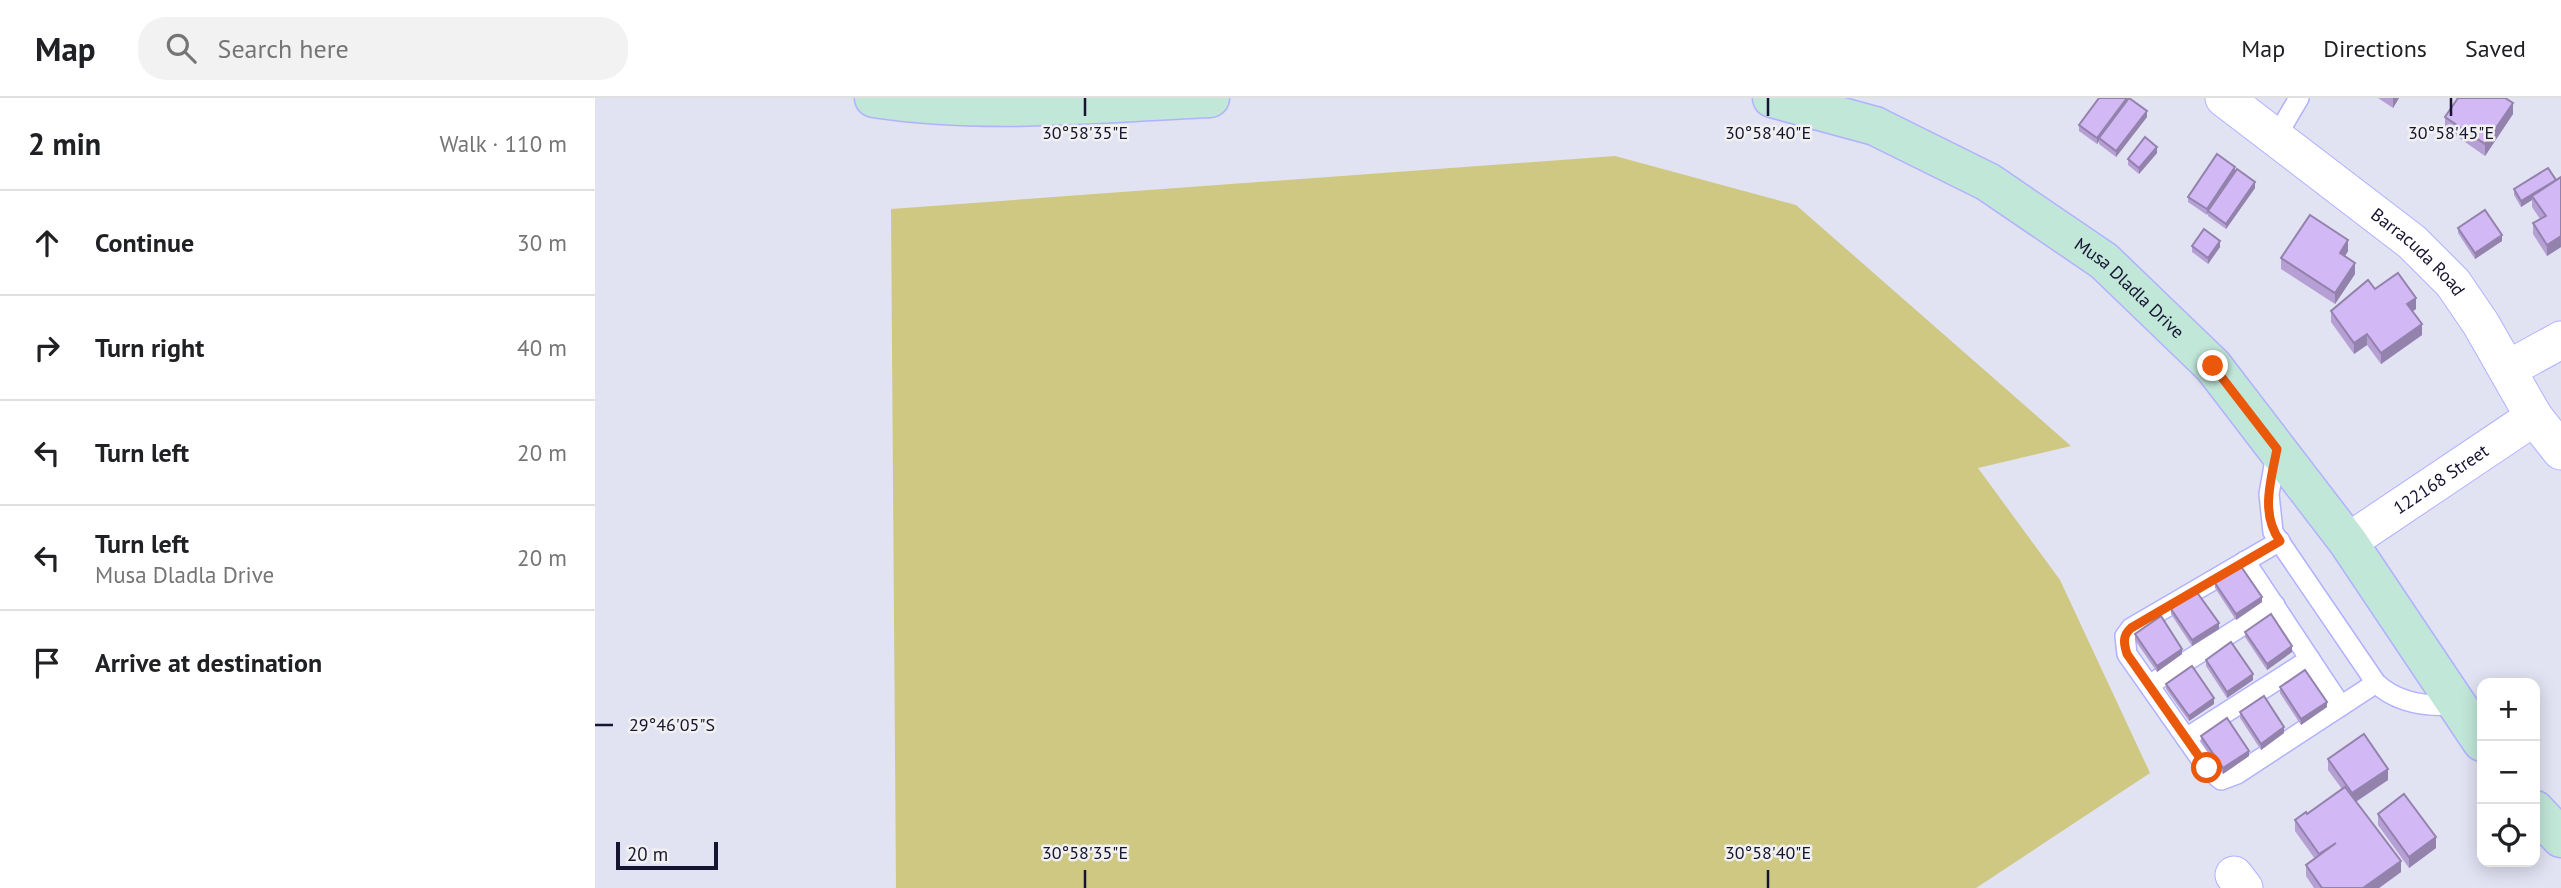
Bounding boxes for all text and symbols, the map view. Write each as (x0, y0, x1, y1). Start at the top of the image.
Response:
search box (138, 17, 628, 80)
text: Map (35, 27, 96, 70)
icon: search (162, 29, 200, 67)
text: Search here (218, 32, 349, 65)
text: Map (2241, 33, 2285, 64)
text: Directions (2323, 33, 2427, 64)
text: Saved (2465, 33, 2526, 64)
text: 30°58'35"E (1042, 121, 1128, 144)
text: 30°58'40"E (1725, 121, 1811, 144)
text: 30°58'45"E (2408, 121, 2494, 144)
text: 2 min (28, 124, 101, 163)
text: Walk · 110 m (440, 129, 567, 158)
street label: Barracuda Road (2367, 203, 2470, 300)
icon: ahead (28, 224, 66, 262)
text: Continue (95, 226, 194, 259)
text: 30 m (517, 228, 567, 257)
street label: Musa Dladla Drive (2070, 232, 2189, 343)
icon: right (28, 329, 66, 367)
text: Turn right (95, 331, 204, 364)
text: 40 m (517, 333, 567, 362)
route end (2197, 350, 2228, 381)
icon: left (28, 434, 66, 472)
text: Turn left (95, 436, 189, 469)
text: 20 m (517, 438, 567, 467)
street label: 122168 Street (2389, 439, 2493, 519)
text: Turn left (95, 527, 189, 560)
icon: left (28, 539, 66, 577)
text: 20 m (517, 543, 567, 572)
text: Musa Dladla Drive (95, 560, 274, 589)
icon: arrive (28, 644, 66, 682)
text: Arrive at destination (95, 646, 322, 679)
map controls (2477, 678, 2540, 867)
button: + (2477, 678, 2540, 741)
text: 29°46'05"S (629, 713, 715, 736)
button: − (2477, 741, 2540, 804)
route start (2191, 752, 2222, 783)
button: locate (2477, 804, 2540, 867)
scale bar (616, 839, 717, 871)
text: 30°58'35"E (1042, 841, 1128, 864)
text: 30°58'40"E (1725, 841, 1811, 864)
text: 20 m (627, 842, 668, 866)

